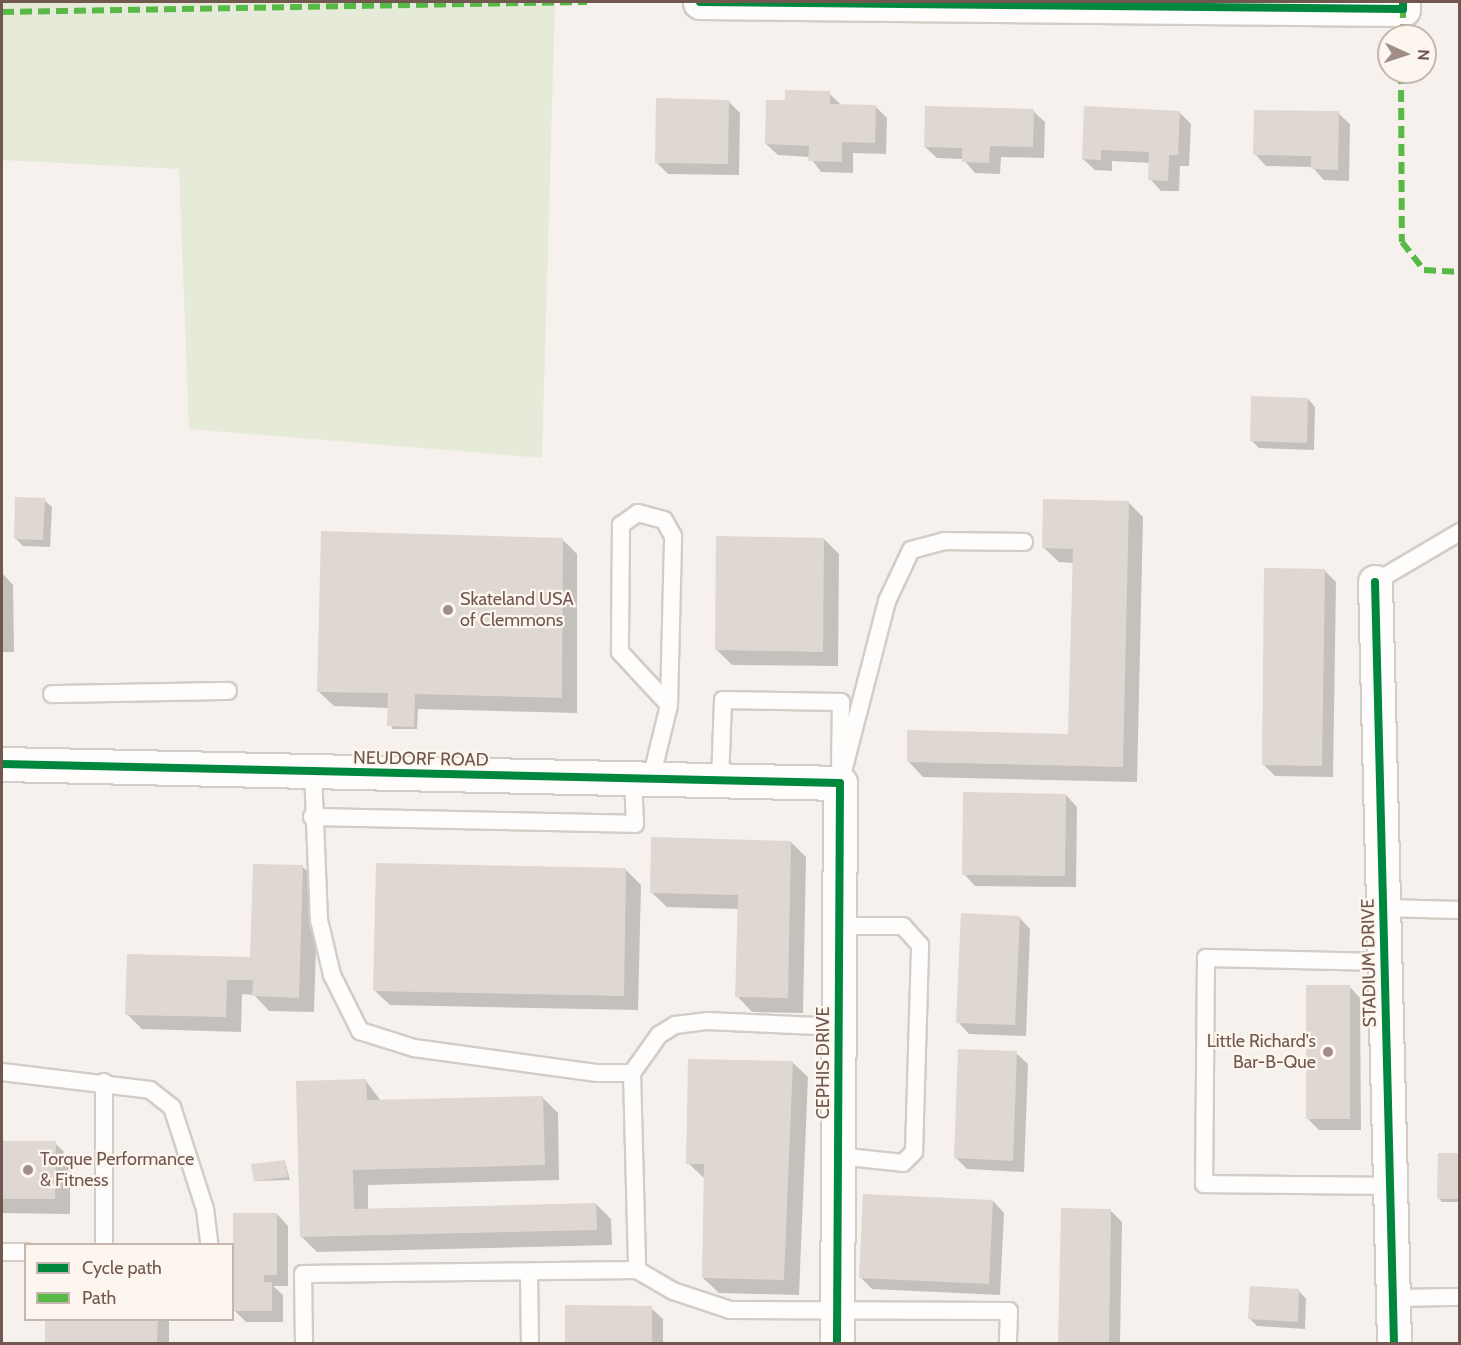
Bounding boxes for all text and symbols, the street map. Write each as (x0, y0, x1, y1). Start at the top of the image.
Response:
north arrow (1377, 24, 1437, 84)
text: N (1414, 49, 1433, 61)
place label: Skateland USA of Clemmons (460, 589, 574, 632)
marker: Skateland USA of Clemmons (441, 603, 455, 617)
street label: NEUDORF ROAD (353, 747, 489, 771)
street label: STADIUM DRIVE (1357, 898, 1381, 1028)
street label: CEPHIS DRIVE (812, 1007, 834, 1119)
place label: Little Richard's Bar-B-Que (1207, 1031, 1316, 1074)
marker: Little Richard's Bar-B-Que (1321, 1045, 1335, 1059)
place label: Torque Performance & Fitness (40, 1149, 194, 1192)
marker: Torque Performance & Fitness (21, 1163, 35, 1177)
legend (24, 1243, 234, 1321)
text: Cycle path (82, 1257, 162, 1279)
text: Path (82, 1287, 116, 1309)

